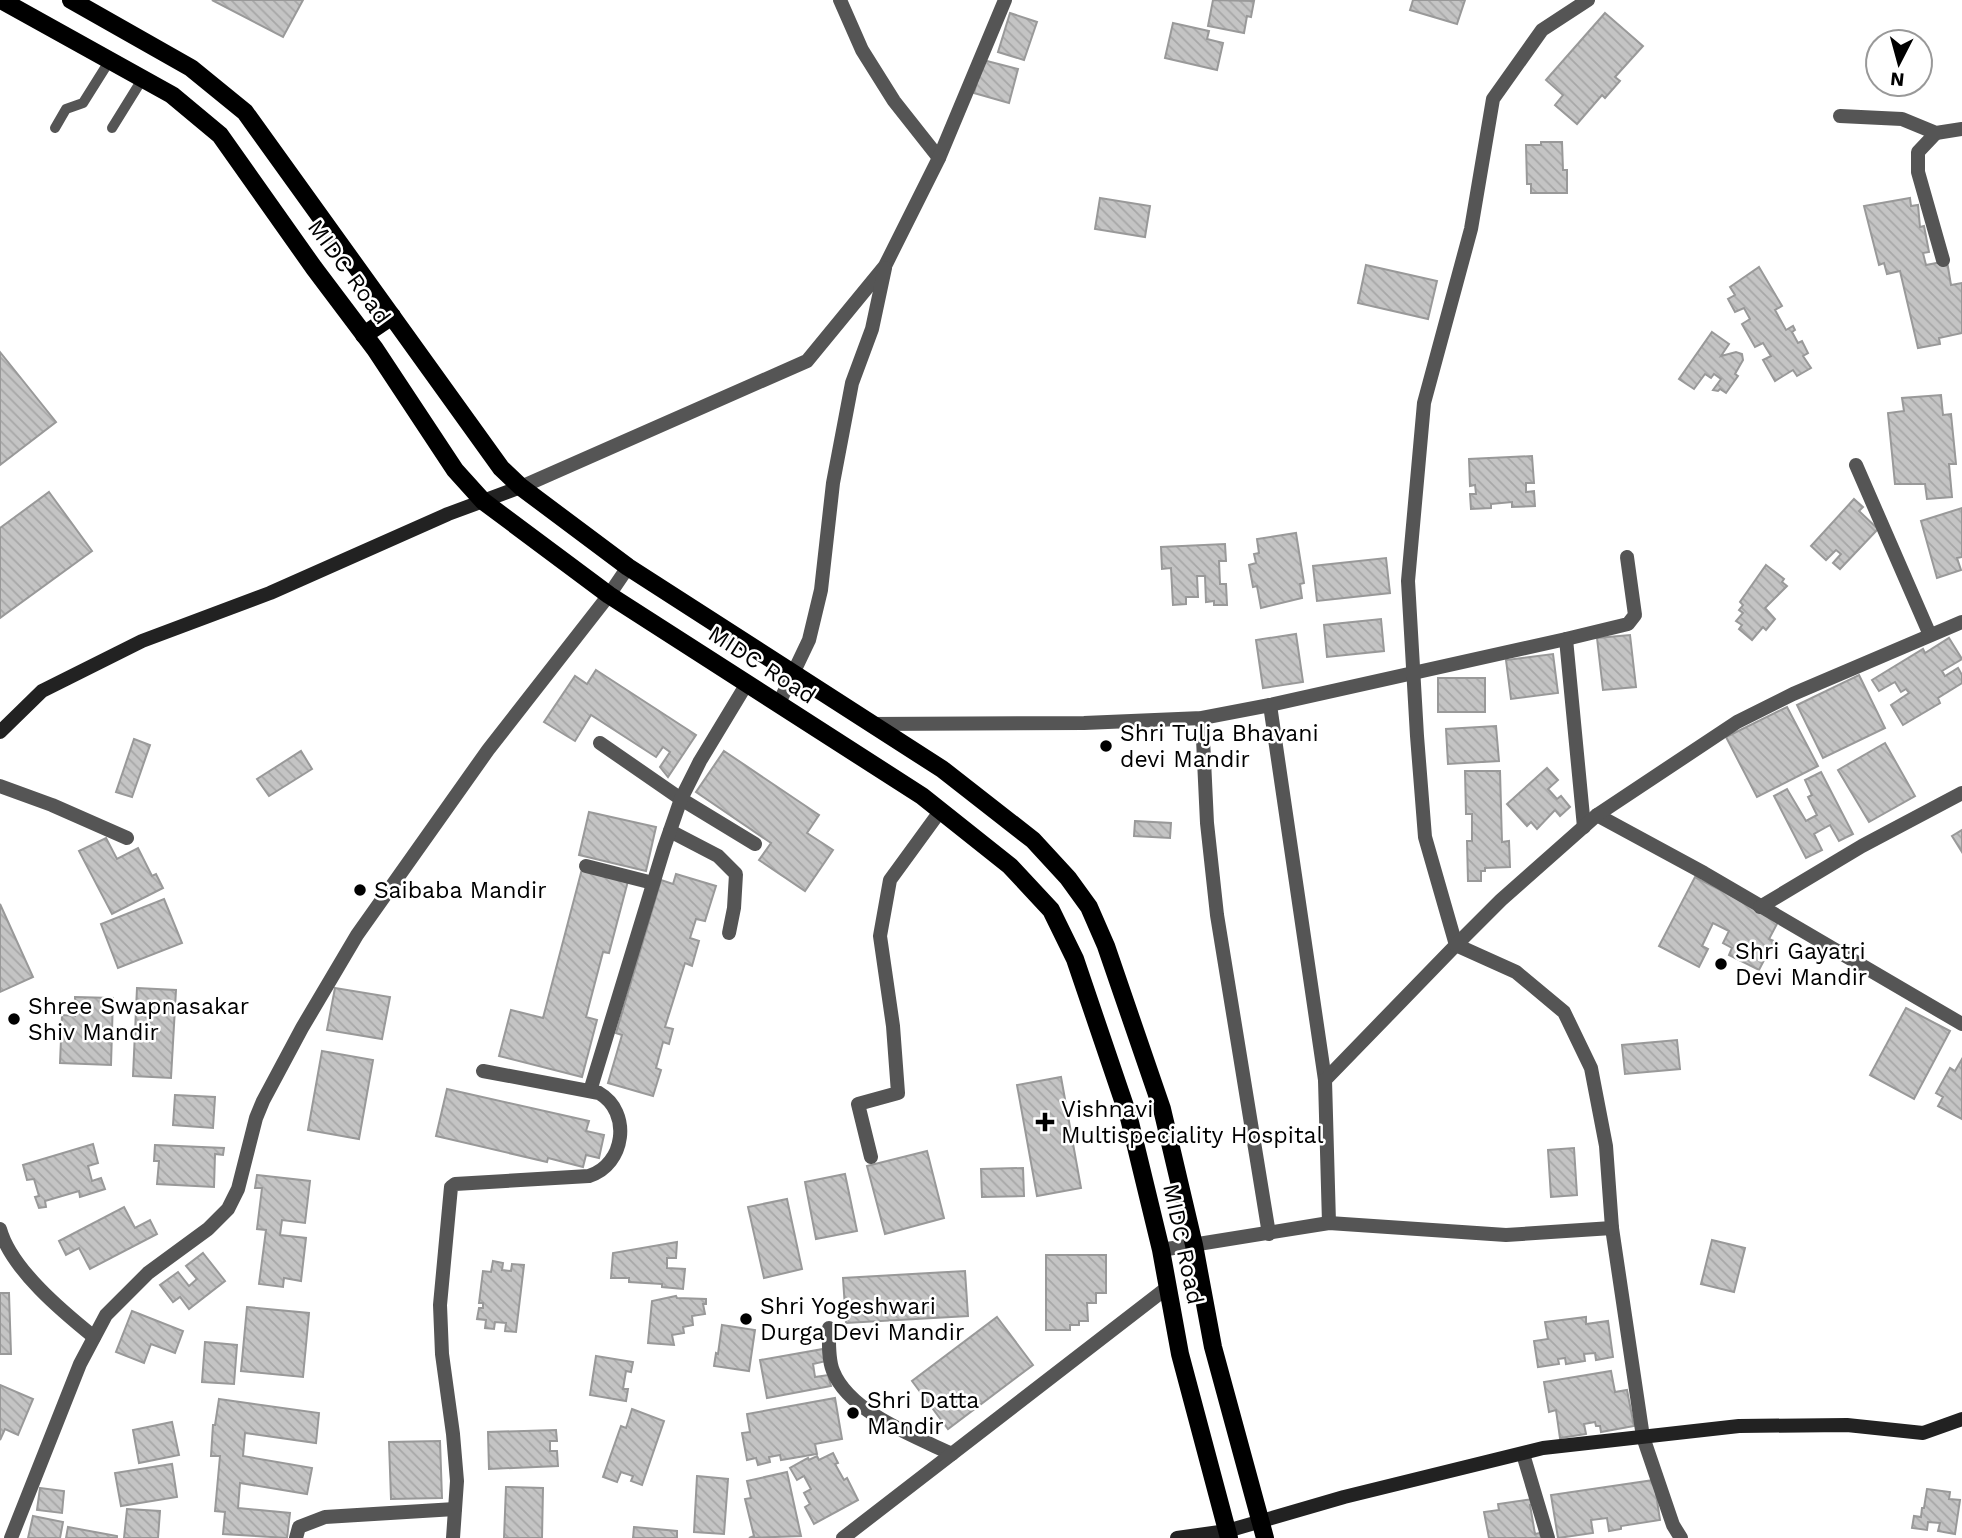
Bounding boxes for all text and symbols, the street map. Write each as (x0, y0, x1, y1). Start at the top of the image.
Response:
north arrow (1864, 28, 1934, 98)
text: N (1889, 67, 1905, 92)
street label: MIDC Road (302, 214, 396, 330)
street label: MIDC Road (703, 620, 821, 710)
place label: Shri Tulja Bhavani devi Mandir (1120, 720, 1319, 773)
marker: Shri Tulja Bhavani devi Mandir (1098, 738, 1114, 754)
place label: Saibaba Mandir (374, 877, 547, 904)
marker: Saibaba Mandir (352, 882, 368, 898)
place label: Shri Gayatri Devi Mandir (1735, 938, 1867, 991)
marker: Shri Gayatri Devi Mandir (1713, 956, 1729, 972)
place label: Shree Swapnasakar Shiv Mandir (28, 993, 249, 1046)
marker: Shree Swapnasakar Shiv Mandir (6, 1011, 22, 1027)
place label: Vishnavi Multispeciality Hospital (1061, 1096, 1324, 1149)
marker: Vishnavi Multispeciality Hospital (1035, 1112, 1055, 1132)
street label: MIDC Road (1157, 1181, 1209, 1307)
place label: Shri Yogeshwari Durga Devi Mandir (760, 1293, 964, 1346)
marker: Shri Yogeshwari Durga Devi Mandir (738, 1311, 754, 1327)
place label: Shri Datta Mandir (867, 1387, 979, 1440)
marker: Shri Datta Mandir (845, 1405, 861, 1421)

